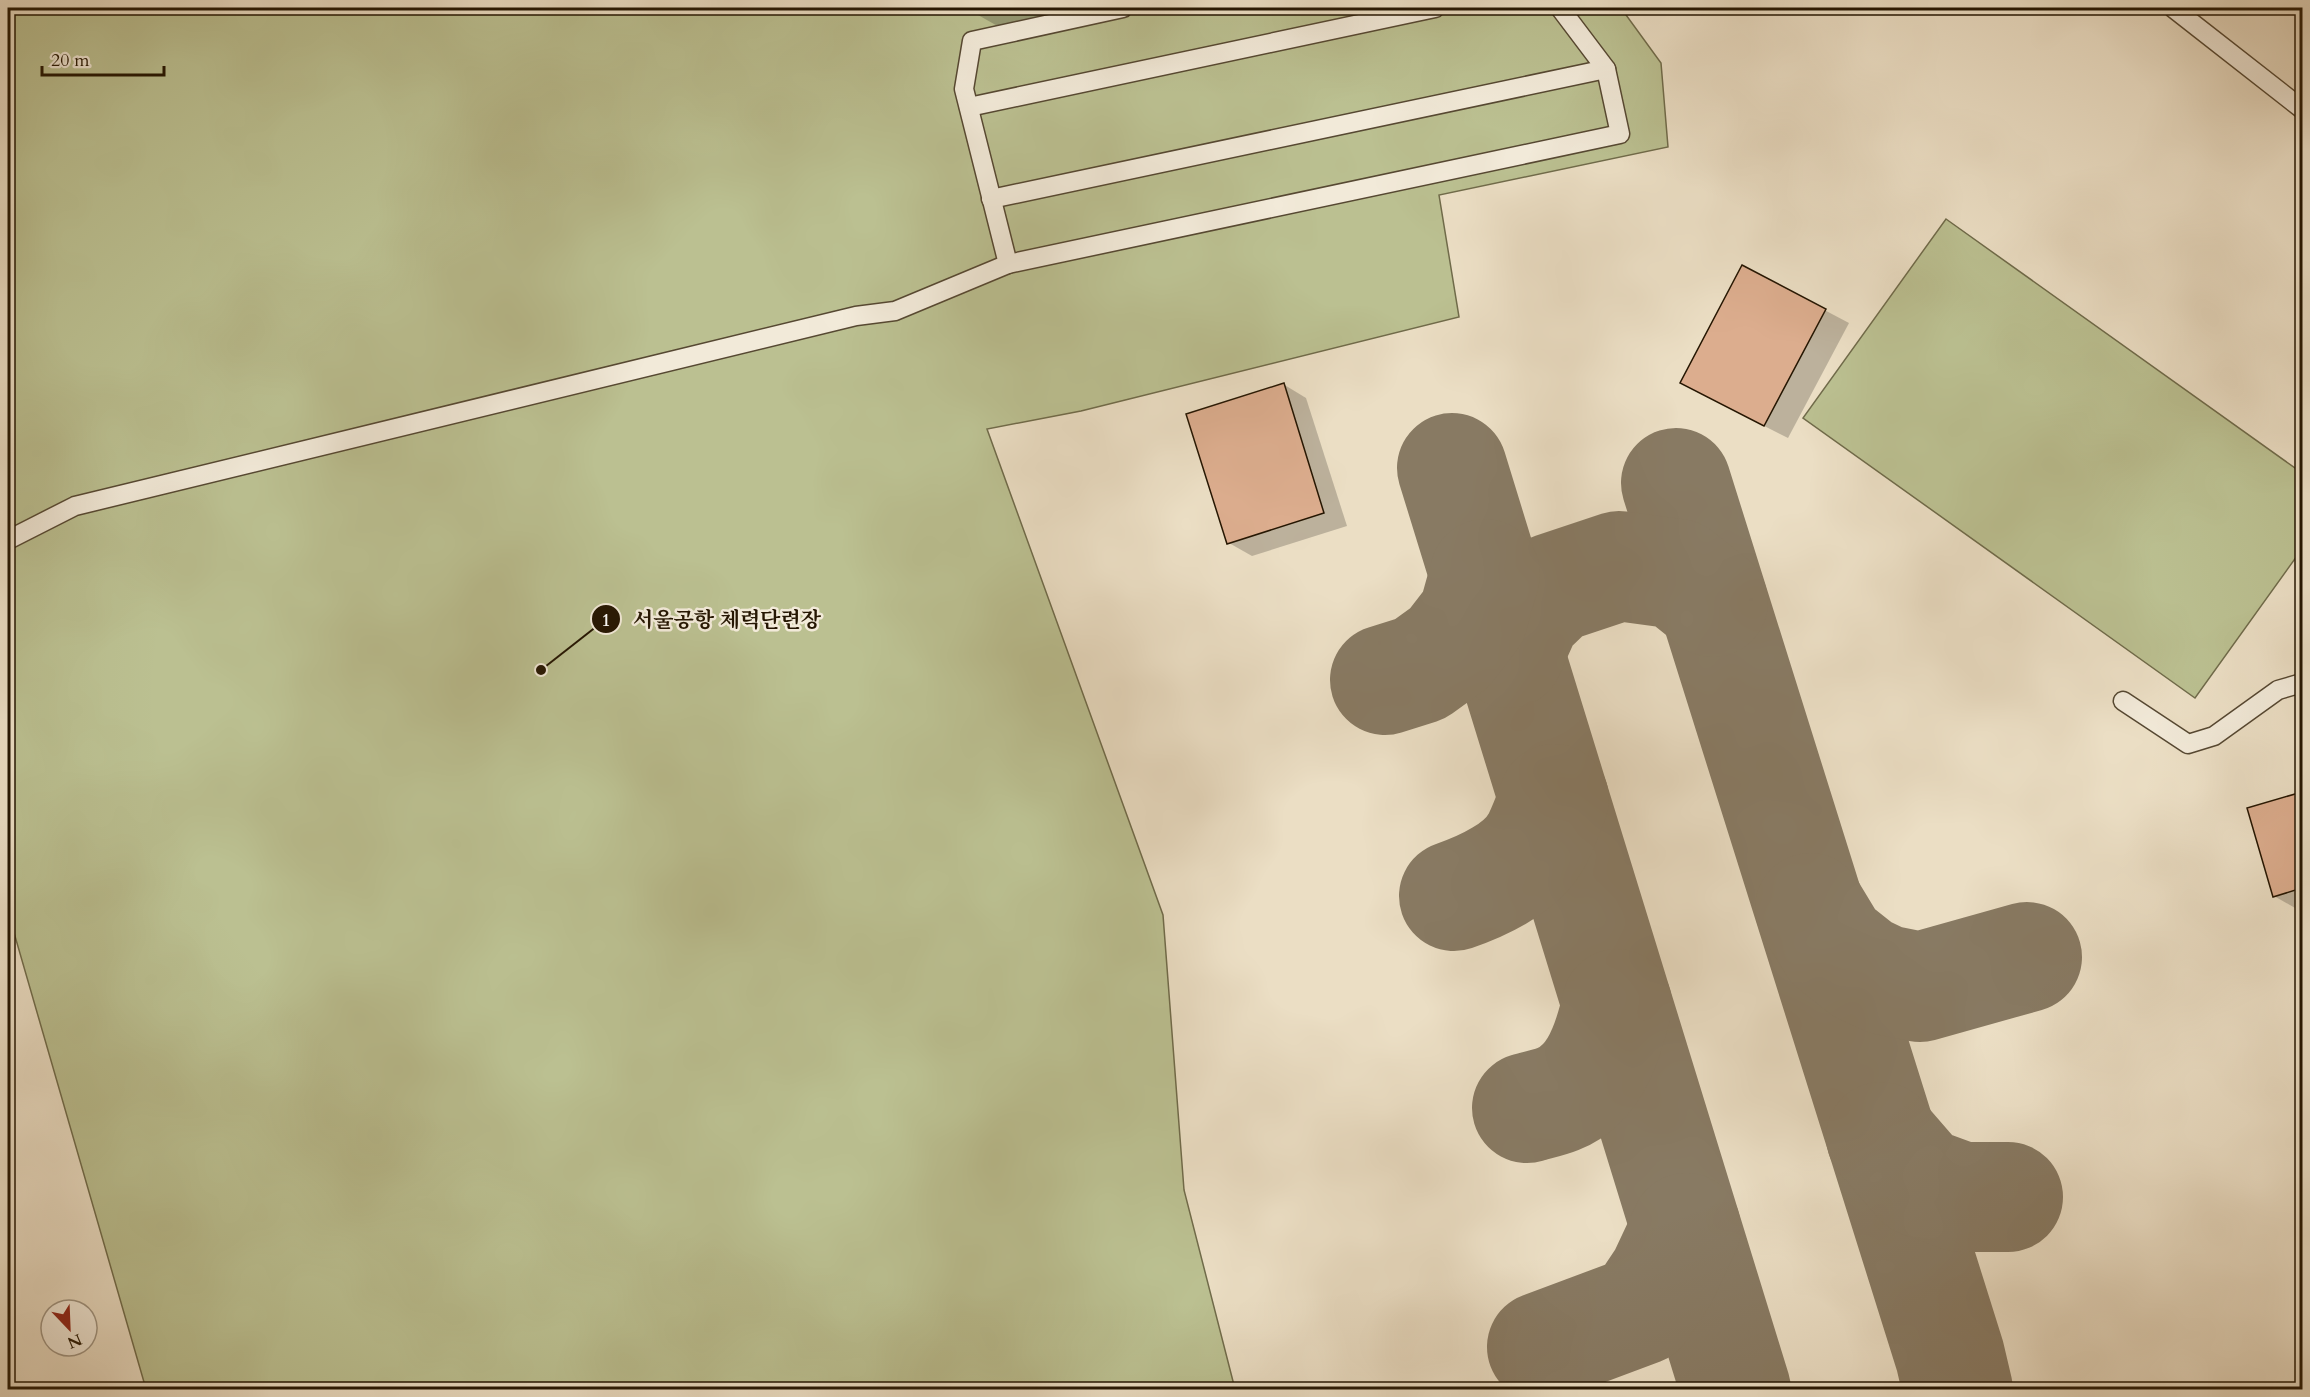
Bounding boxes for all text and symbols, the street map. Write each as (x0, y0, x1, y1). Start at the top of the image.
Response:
scale bar (42, 39, 164, 77)
text: 20 m (51, 48, 90, 73)
callout: 서울공항 체력단련장 (591, 600, 833, 639)
text: 서울공항 체력단련장 (633, 606, 822, 635)
text: 1 (601, 608, 611, 633)
north arrow (39, 1298, 99, 1358)
text: N (64, 1328, 85, 1354)

